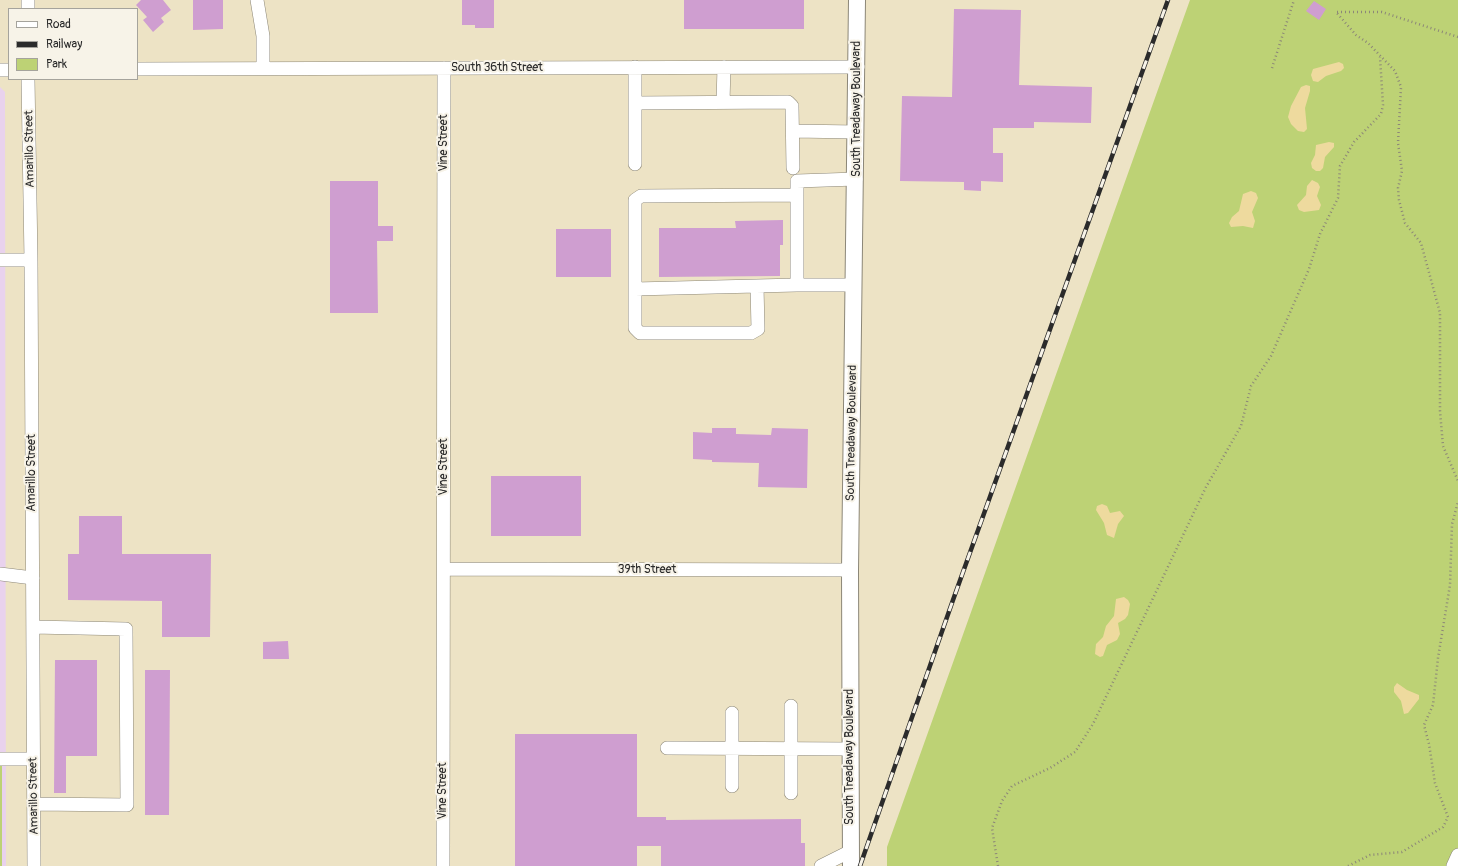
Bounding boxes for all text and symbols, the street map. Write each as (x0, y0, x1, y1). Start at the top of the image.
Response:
legend (8, 8, 138, 80)
text: Road (46, 17, 71, 32)
text: Railway (46, 37, 82, 52)
street label: South Treadaway Boulevard (850, 41, 864, 177)
text: Park (46, 57, 67, 72)
street label: South 36th Street (451, 61, 543, 75)
street label: Amarillo Street (22, 110, 38, 188)
street label: Vine Street (437, 114, 451, 172)
street label: South Treadaway Boulevard (844, 365, 860, 501)
street label: Amarillo Street (25, 434, 39, 512)
street label: Vine Street (437, 438, 451, 496)
street label: 39th Street (618, 563, 676, 577)
street label: South Treadaway Boulevard (843, 689, 857, 825)
street label: Amarillo Street (26, 757, 42, 835)
street label: Vine Street (436, 762, 450, 820)

